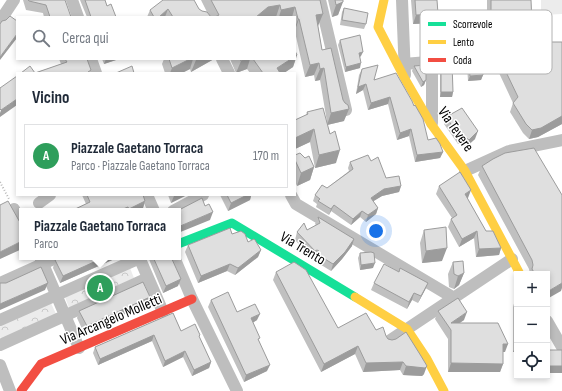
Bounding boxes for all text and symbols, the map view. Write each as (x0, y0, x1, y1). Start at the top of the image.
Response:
legend (420, 10, 552, 74)
search box (16, 16, 296, 60)
text: Scorrevole (453, 18, 492, 31)
icon: search (30, 27, 52, 49)
text: Cerca qui (62, 29, 109, 48)
text: Lento (453, 36, 474, 49)
text: Coda (453, 54, 472, 67)
text: Vicino (32, 88, 69, 108)
street label: Via Tevere (433, 103, 478, 155)
text: Piazzale Gaetano Torraca (71, 139, 203, 158)
text: A (43, 148, 49, 164)
text: 170 m (253, 148, 279, 164)
text: Parco · Piazzale Gaetano Torraca (71, 158, 210, 174)
popup (19, 208, 181, 260)
text: Piazzale Gaetano Torraca (34, 217, 166, 236)
your location (366, 221, 386, 241)
street label: Via Trento (276, 227, 329, 269)
text: Parco (34, 236, 58, 252)
map controls (514, 271, 550, 379)
button: + (514, 271, 550, 307)
pin: A (87, 273, 113, 303)
street label: Via Arcangelo Molletti (58, 289, 165, 349)
button: − (514, 307, 550, 343)
button: locate (514, 343, 550, 379)

